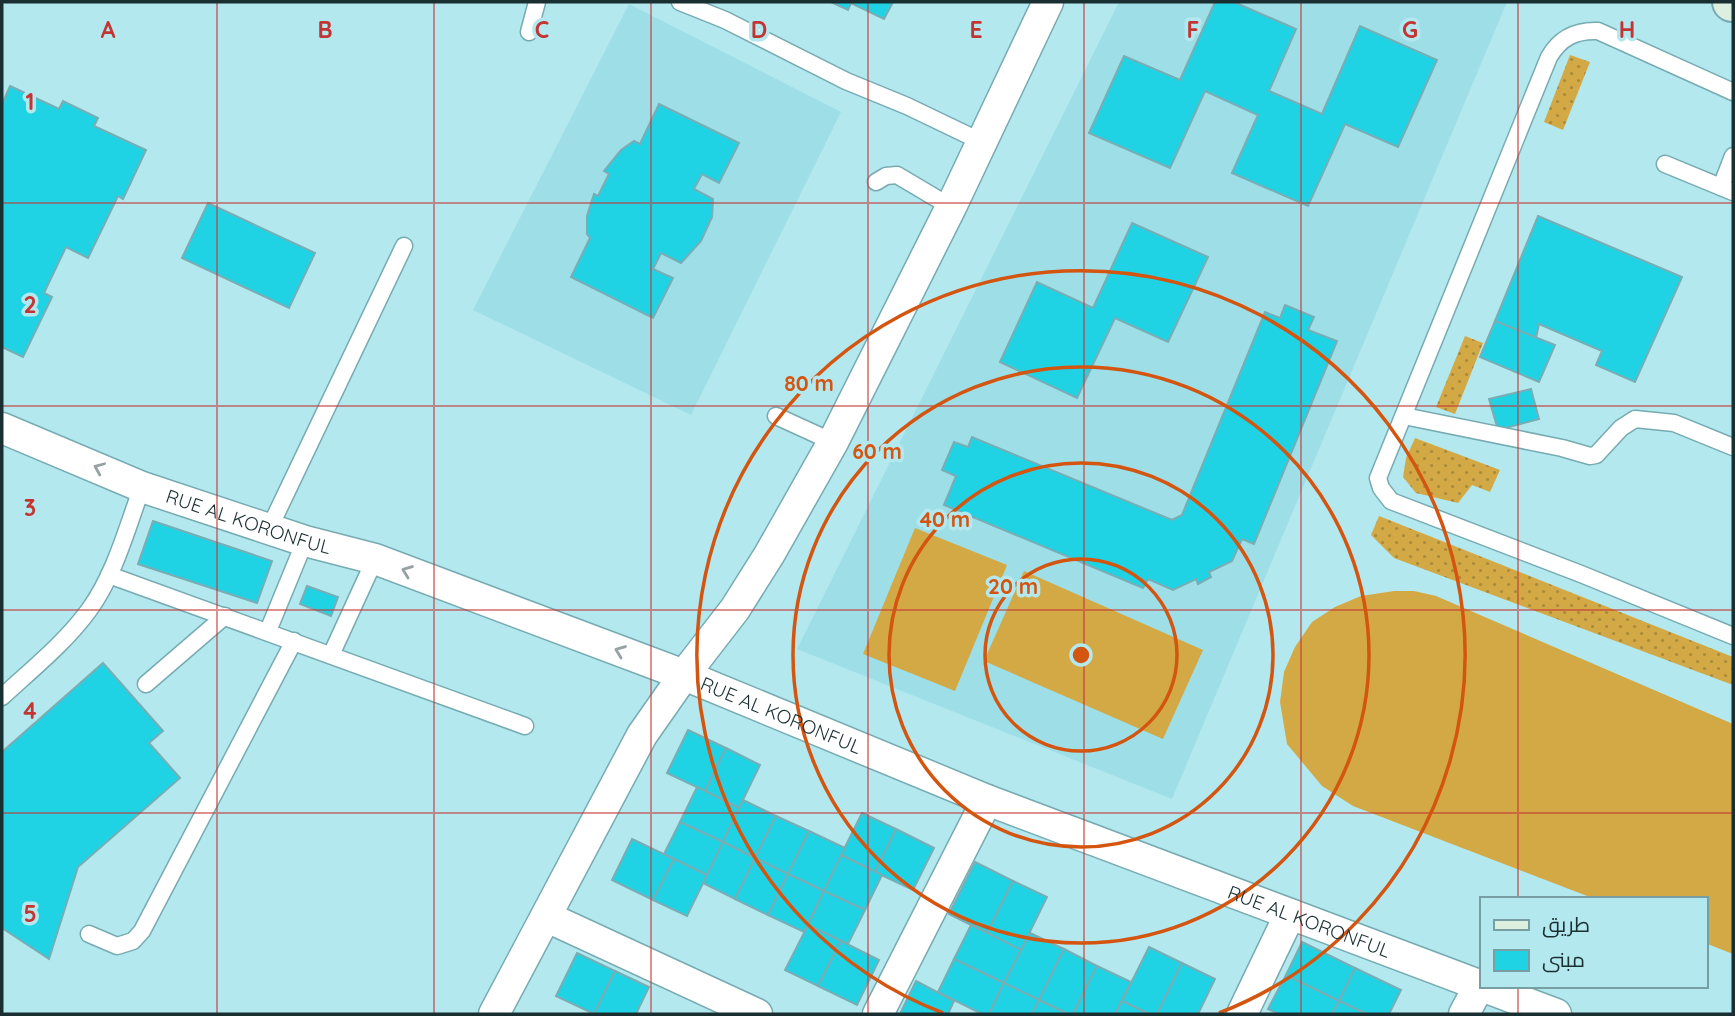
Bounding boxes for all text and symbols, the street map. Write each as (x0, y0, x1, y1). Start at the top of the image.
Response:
text: A (101, 15, 116, 44)
text: B (317, 15, 333, 44)
text: C (535, 15, 549, 44)
text: D (751, 15, 767, 44)
text: E (969, 15, 983, 44)
text: F (1187, 15, 1199, 44)
text: G (1402, 15, 1418, 44)
text: H (1619, 15, 1635, 44)
text: 1 (26, 87, 34, 116)
text: 2 (23, 290, 37, 319)
text: 80 m (784, 370, 834, 396)
text: 60 m (852, 438, 902, 464)
one-way arrow (94, 463, 106, 477)
street label: RUE AL KORONFUL (163, 484, 334, 559)
text: 3 (24, 493, 36, 522)
text: 40 m (920, 506, 970, 532)
one-way arrow (402, 565, 414, 579)
text: 20 m (988, 573, 1038, 599)
centre of rings (1069, 643, 1093, 667)
one-way arrow (615, 645, 627, 659)
street label: RUE AL KORONFUL (697, 671, 865, 759)
text: 4 (23, 696, 37, 725)
street label: RUE AL KORONFUL (1225, 880, 1394, 963)
legend (1480, 897, 1707, 988)
text: 5 (23, 899, 37, 928)
text: طريق (1542, 911, 1590, 938)
text: مبنى (1542, 946, 1585, 973)

